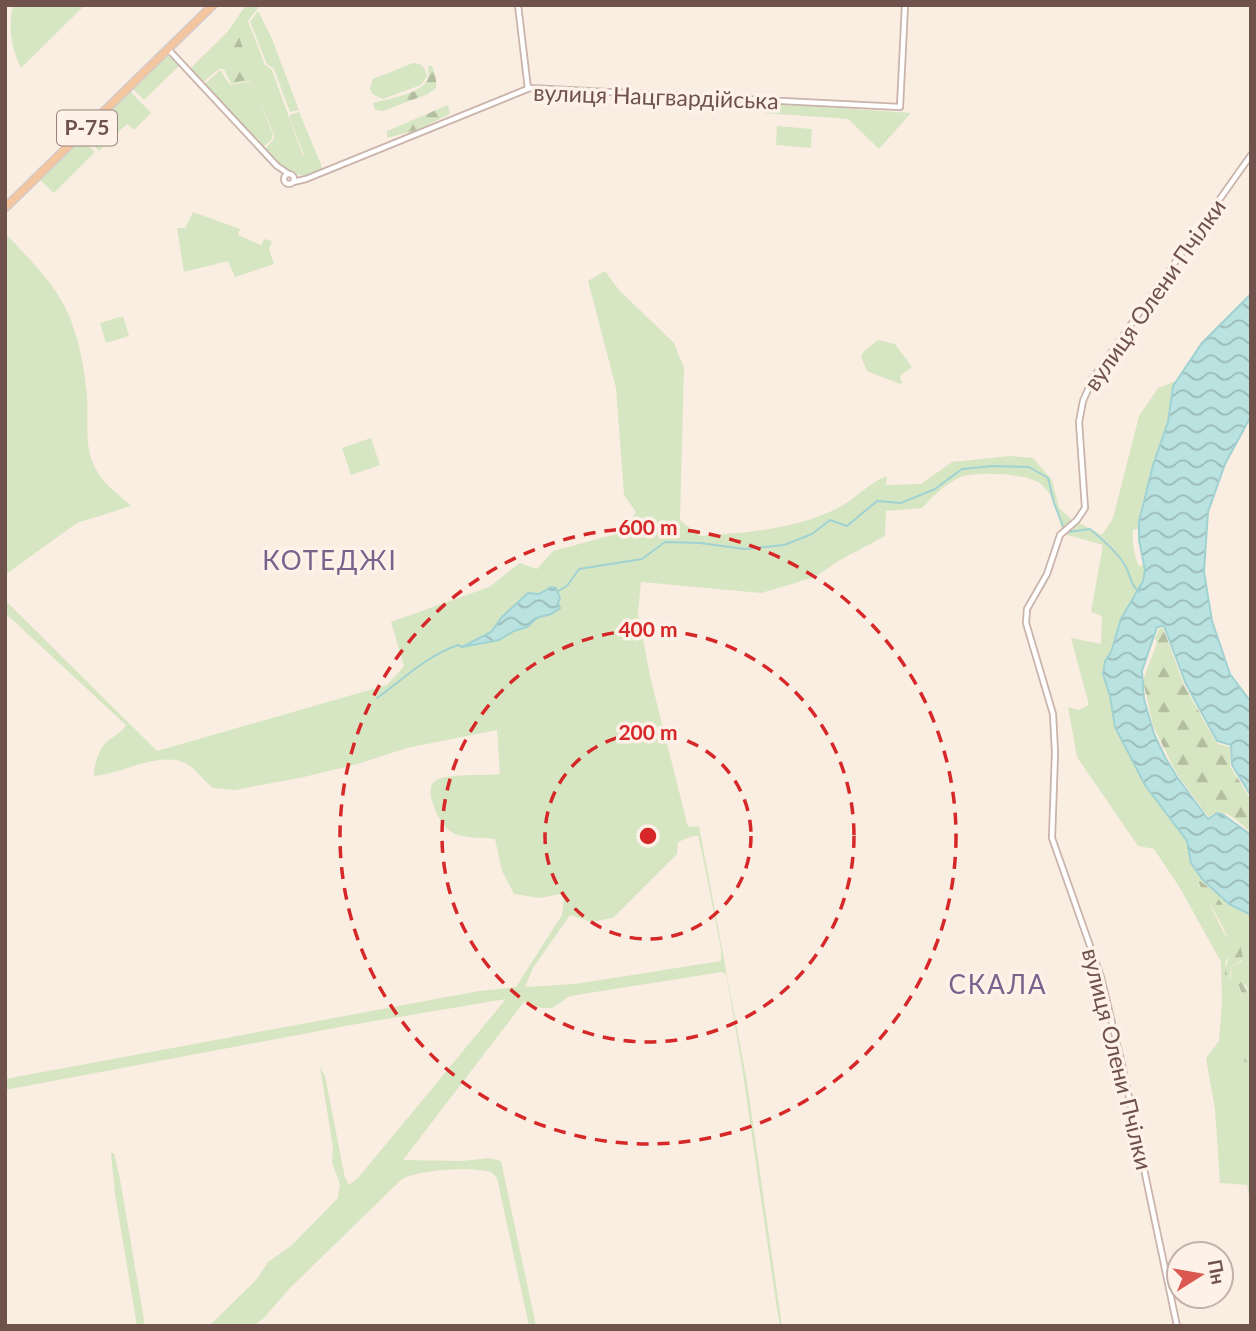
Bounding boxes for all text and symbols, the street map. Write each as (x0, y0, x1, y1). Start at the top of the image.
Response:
street label: вулиця Нацгвардійська (533, 78, 779, 114)
road number: Р-75 (57, 110, 117, 146)
street label: вулиця Олени Пчілки (1078, 193, 1231, 396)
text: 600 m (618, 514, 678, 539)
district label: КОТЕДЖІ (262, 544, 398, 576)
text: 400 m (618, 616, 678, 641)
text: 200 m (618, 719, 678, 744)
centre of rings (636, 824, 660, 848)
street label: вулиця Олени Пчілки (1077, 945, 1159, 1172)
district label: СКАЛА (948, 968, 1048, 1000)
north arrow (1165, 1240, 1235, 1310)
text: Пн (1204, 1257, 1231, 1286)

